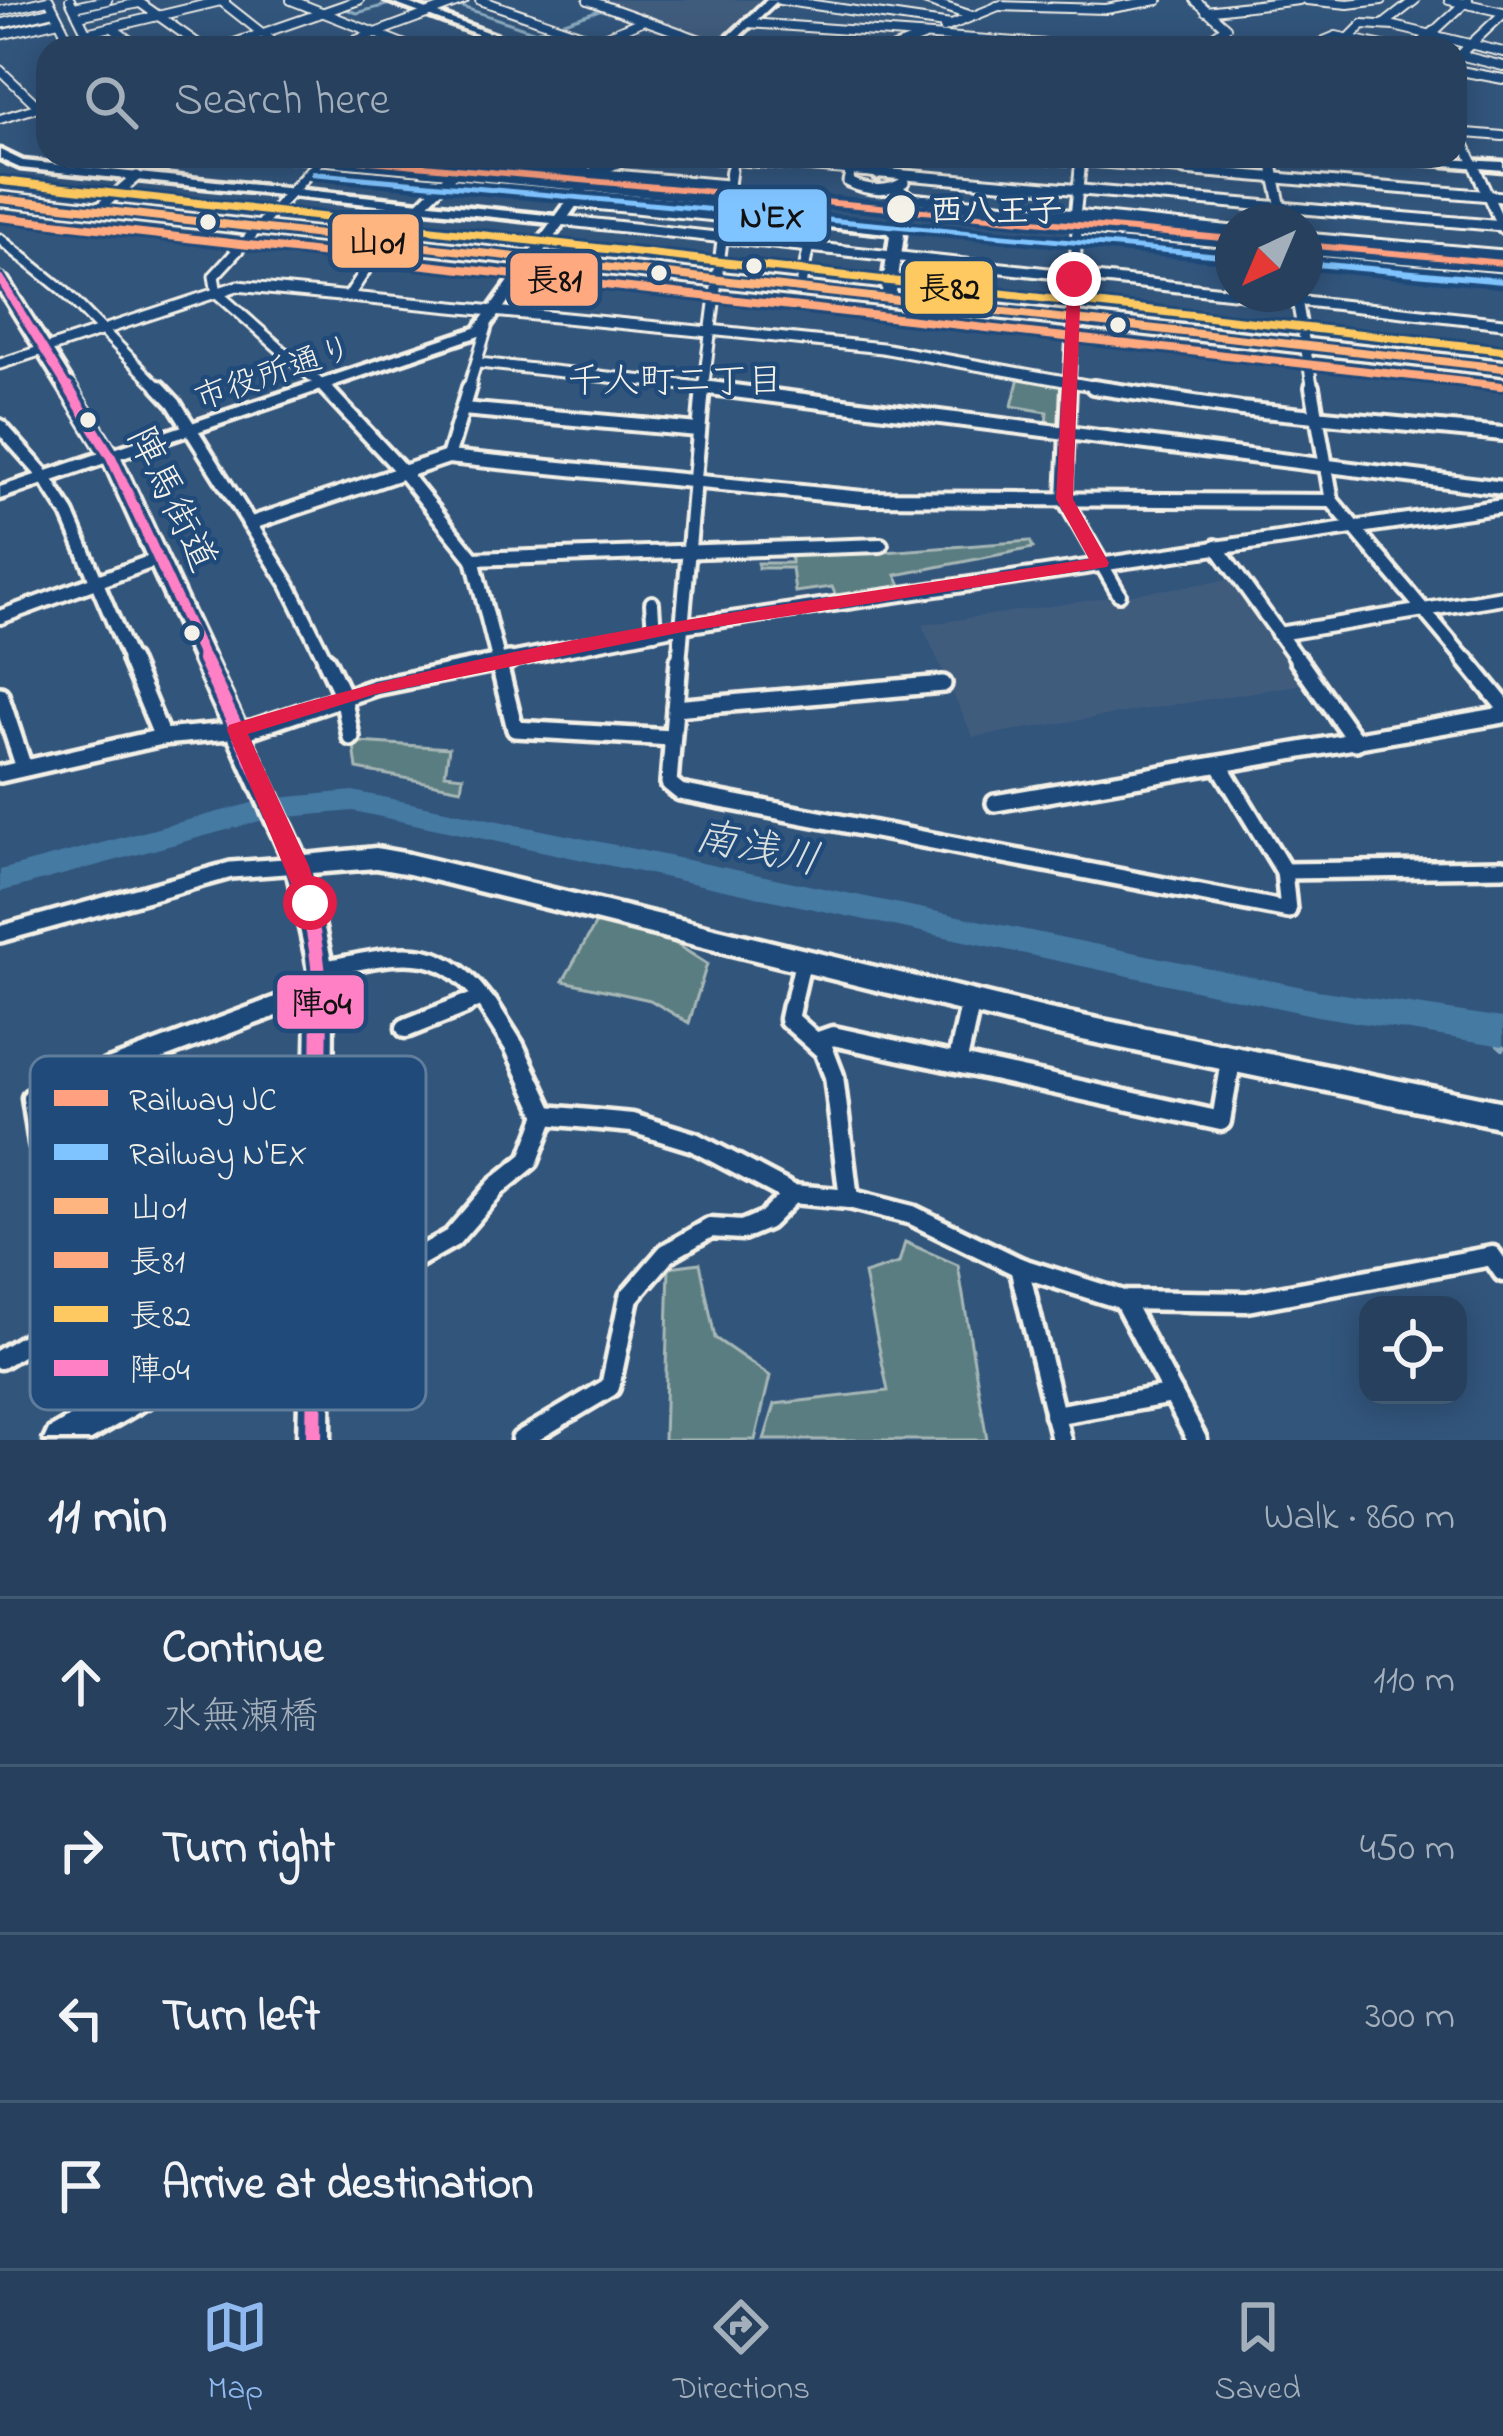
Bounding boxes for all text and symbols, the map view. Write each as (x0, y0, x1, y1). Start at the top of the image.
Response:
search box (36, 36, 1467, 168)
icon: search (78, 69, 144, 135)
text: Search here (174, 69, 390, 135)
line badge: N'EX (716, 187, 829, 244)
place label: 西八王子 (930, 189, 1062, 237)
marker: 西八王子 (884, 192, 918, 226)
text: N'EX (740, 195, 804, 243)
north arrow (1215, 204, 1323, 312)
unlabelled marker (197, 211, 219, 233)
line badge: 山01 (330, 212, 421, 270)
text: 山01 (347, 221, 405, 269)
line badge: 長81 (508, 251, 600, 308)
route end (1047, 252, 1101, 306)
unlabelled marker (743, 255, 765, 277)
text: 長81 (526, 259, 582, 307)
line badge: 長82 (903, 259, 995, 316)
unlabelled marker (648, 262, 670, 284)
text: 長82 (918, 267, 980, 315)
unlabelled marker (1107, 314, 1129, 336)
street label: 市役所通り (188, 325, 360, 424)
district label: 千人町二丁目 (567, 357, 783, 410)
unlabelled marker (77, 409, 99, 431)
street label: 陣馬街道 (110, 417, 230, 583)
unlabelled marker (181, 622, 203, 644)
water label: 南浅川 (689, 807, 825, 893)
route start (283, 876, 337, 930)
line badge: 陣04 (275, 973, 366, 1031)
text: 陣04 (291, 982, 352, 1030)
legend (30, 1056, 426, 1410)
text: Railway JC (129, 1078, 277, 1126)
text: Railway N'EX (129, 1132, 307, 1180)
text: 山01 (129, 1186, 187, 1234)
text: 長81 (129, 1240, 185, 1288)
text: 長82 (129, 1294, 191, 1342)
map controls (1359, 1296, 1467, 1404)
button: locate (1359, 1296, 1467, 1404)
text: 陣04 (129, 1348, 190, 1396)
text: 11 min (48, 1481, 167, 1556)
text: Walk · 860 m (1264, 1490, 1455, 1547)
text: Continue (162, 1617, 323, 1683)
icon: ahead (48, 1649, 114, 1715)
text: 110 m (1373, 1653, 1455, 1710)
text: 水無瀬橋 (162, 1690, 318, 1747)
icon: right (48, 1817, 114, 1883)
text: Turn right (162, 1817, 335, 1883)
text: 450 m (1360, 1821, 1455, 1878)
icon: left (48, 1985, 114, 2051)
text: Turn left (162, 1985, 320, 2051)
text: 300 m (1365, 1989, 1455, 2046)
icon: arrive (48, 2153, 114, 2219)
text: Arrive at destination (162, 2153, 533, 2219)
tab: Map (202, 2294, 268, 2414)
tab: Directions (673, 2294, 810, 2414)
tab: Saved (1215, 2294, 1301, 2414)

